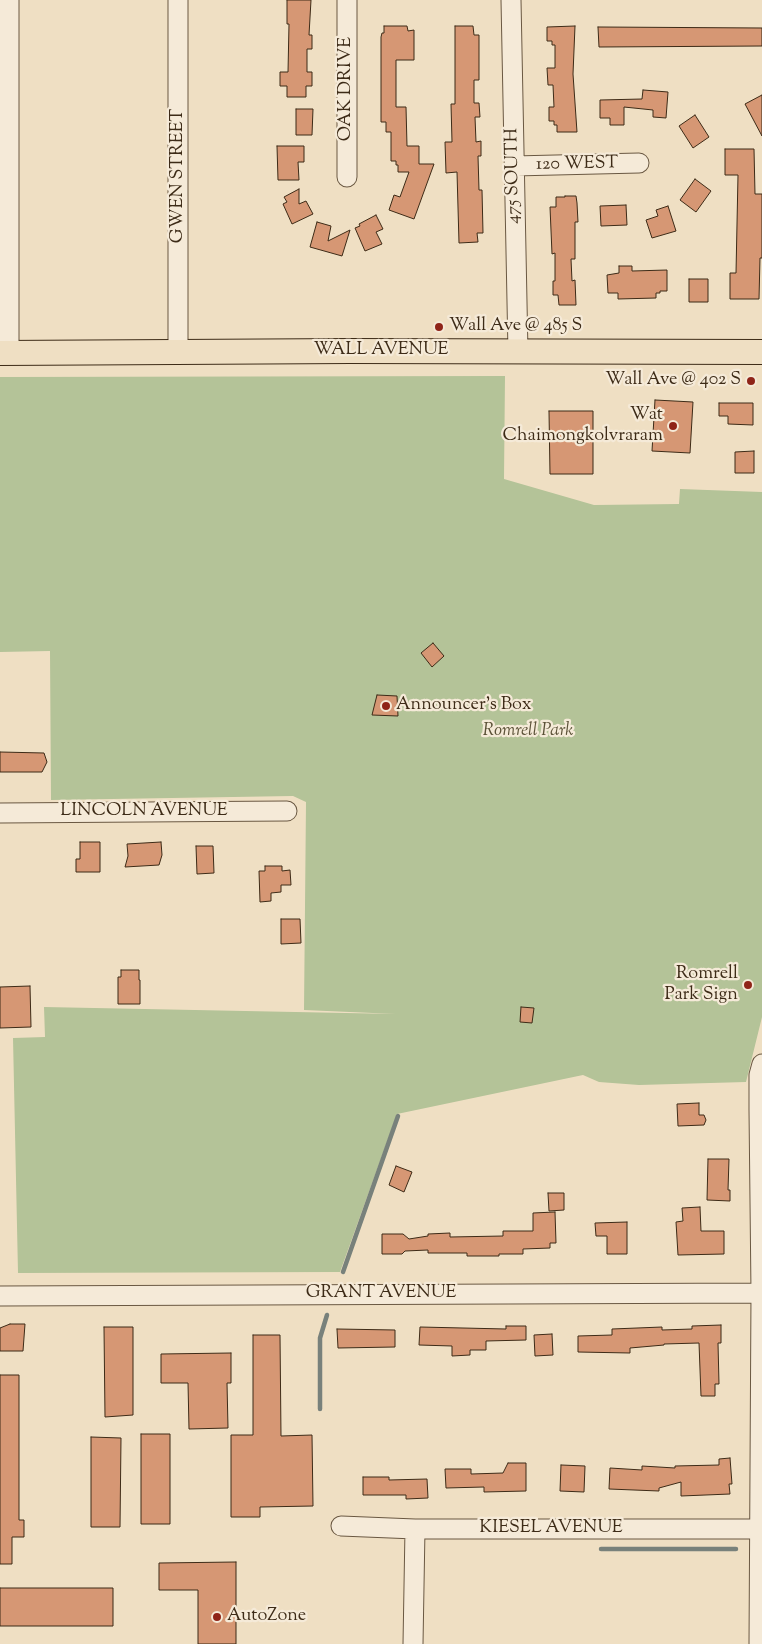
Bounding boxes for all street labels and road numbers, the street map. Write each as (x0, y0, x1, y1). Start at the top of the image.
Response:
street label: OAK DRIVE (336, 37, 358, 141)
street label: GWEN STREET (168, 109, 190, 243)
street label: 475 SOUTH (502, 128, 526, 224)
street label: 120 WEST (536, 153, 618, 177)
street label: WALL AVENUE (314, 340, 448, 362)
street label: LINCOLN AVENUE (60, 801, 228, 823)
street label: GRANT AVENUE (306, 1283, 456, 1305)
street label: KIESEL AVENUE (479, 1518, 623, 1540)

